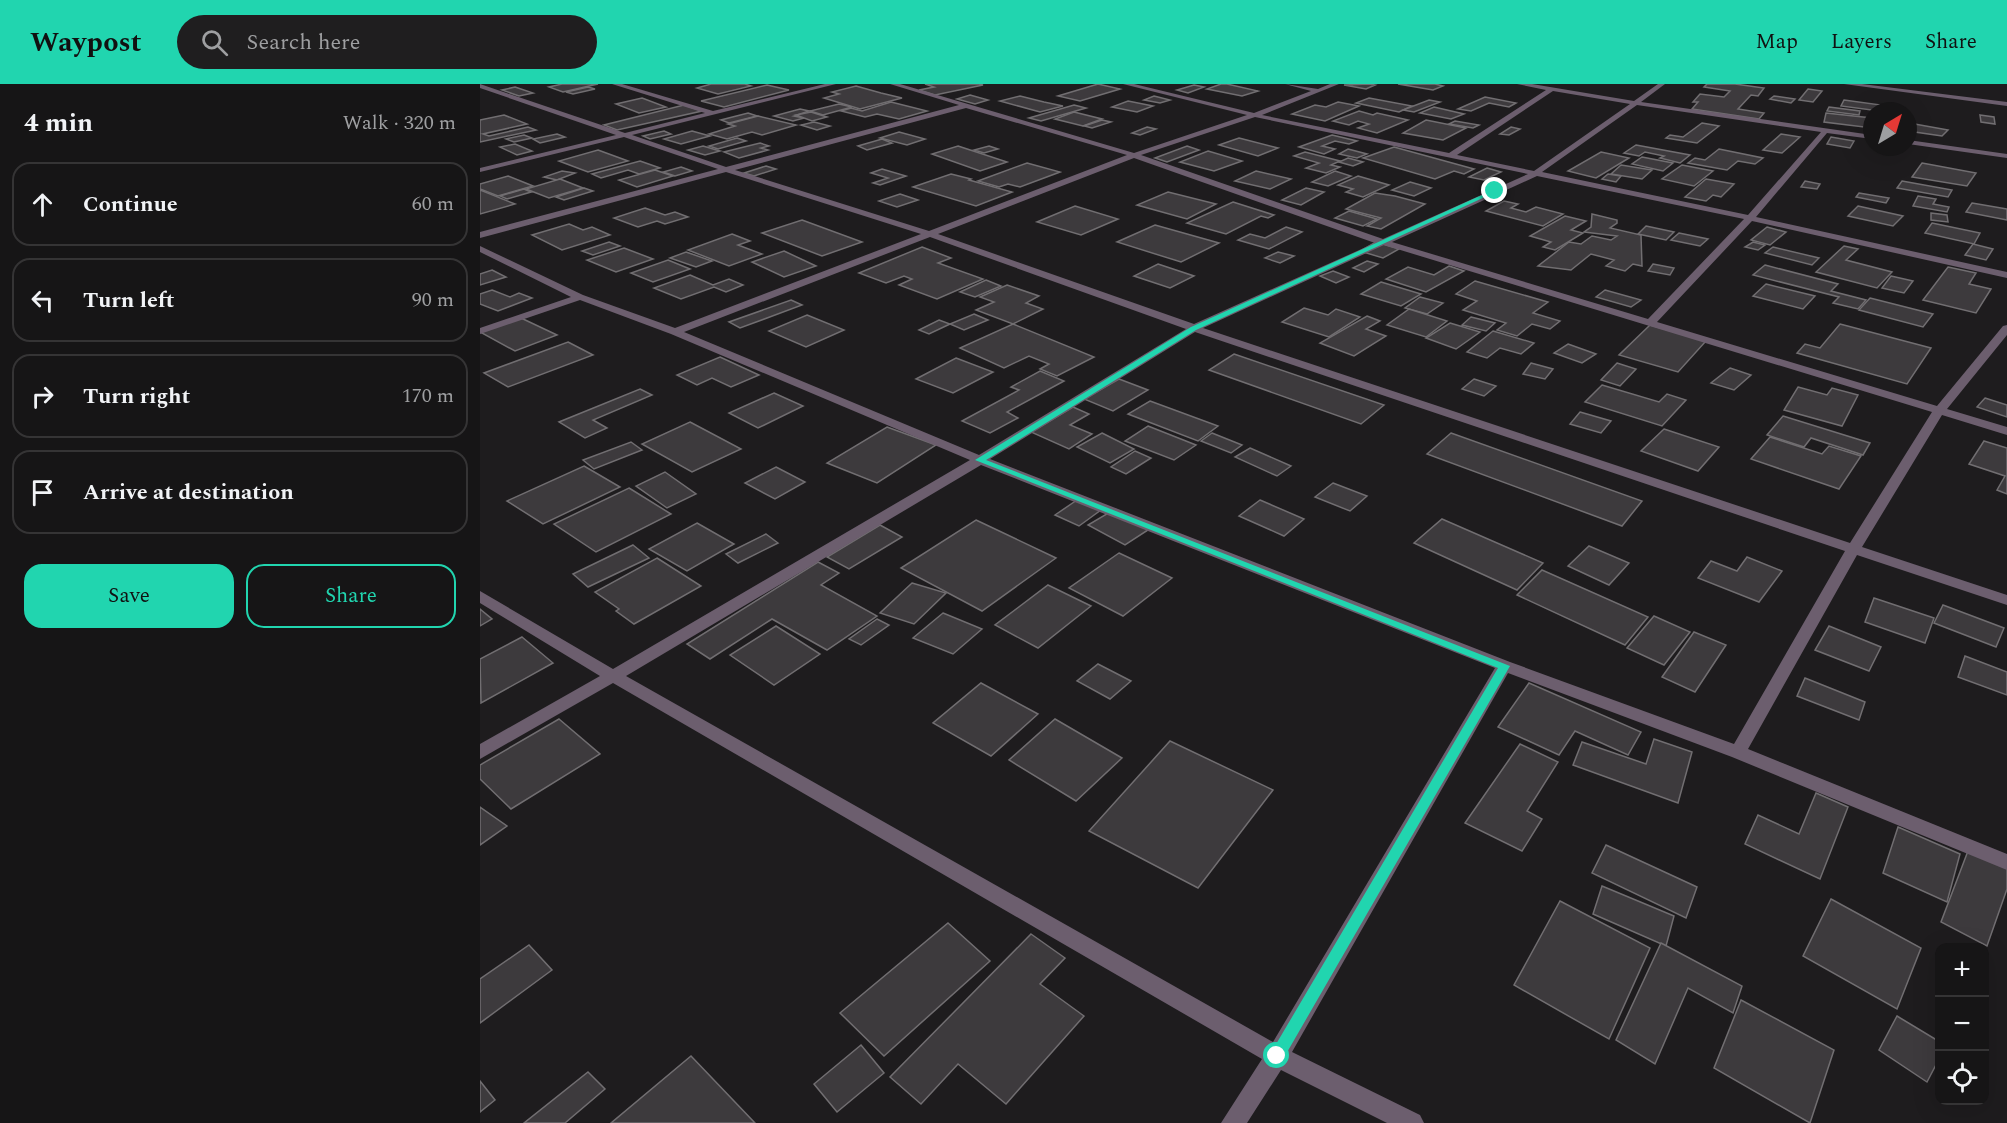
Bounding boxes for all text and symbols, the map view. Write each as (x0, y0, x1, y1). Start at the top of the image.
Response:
search box (177, 15, 597, 69)
text: Waypost (30, 21, 141, 64)
icon: search (198, 26, 231, 59)
text: Search here (246, 26, 361, 59)
text: Map (1756, 26, 1798, 58)
text: Layers (1831, 26, 1892, 58)
text: Share (1925, 26, 1977, 58)
north arrow (1863, 102, 1917, 156)
text: 4 min (24, 103, 93, 143)
text: Walk · 320 m (343, 108, 456, 138)
route end (1481, 177, 1507, 203)
icon: ahead (26, 188, 59, 221)
text: Continue (83, 188, 178, 221)
text: 60 m (412, 189, 454, 219)
icon: left (26, 284, 59, 317)
text: Turn left (83, 284, 175, 317)
text: 90 m (412, 285, 454, 315)
icon: right (26, 380, 59, 413)
text: Turn right (83, 380, 190, 413)
text: 170 m (402, 381, 454, 411)
icon: arrive (26, 476, 59, 509)
text: Arrive at destination (83, 476, 294, 509)
button: Save (24, 564, 234, 628)
button: Share (246, 564, 456, 628)
map controls (1935, 943, 1989, 1105)
button: + (1935, 943, 1989, 997)
button: − (1935, 997, 1989, 1051)
route start (1263, 1042, 1289, 1068)
button: locate (1935, 1051, 1989, 1105)

